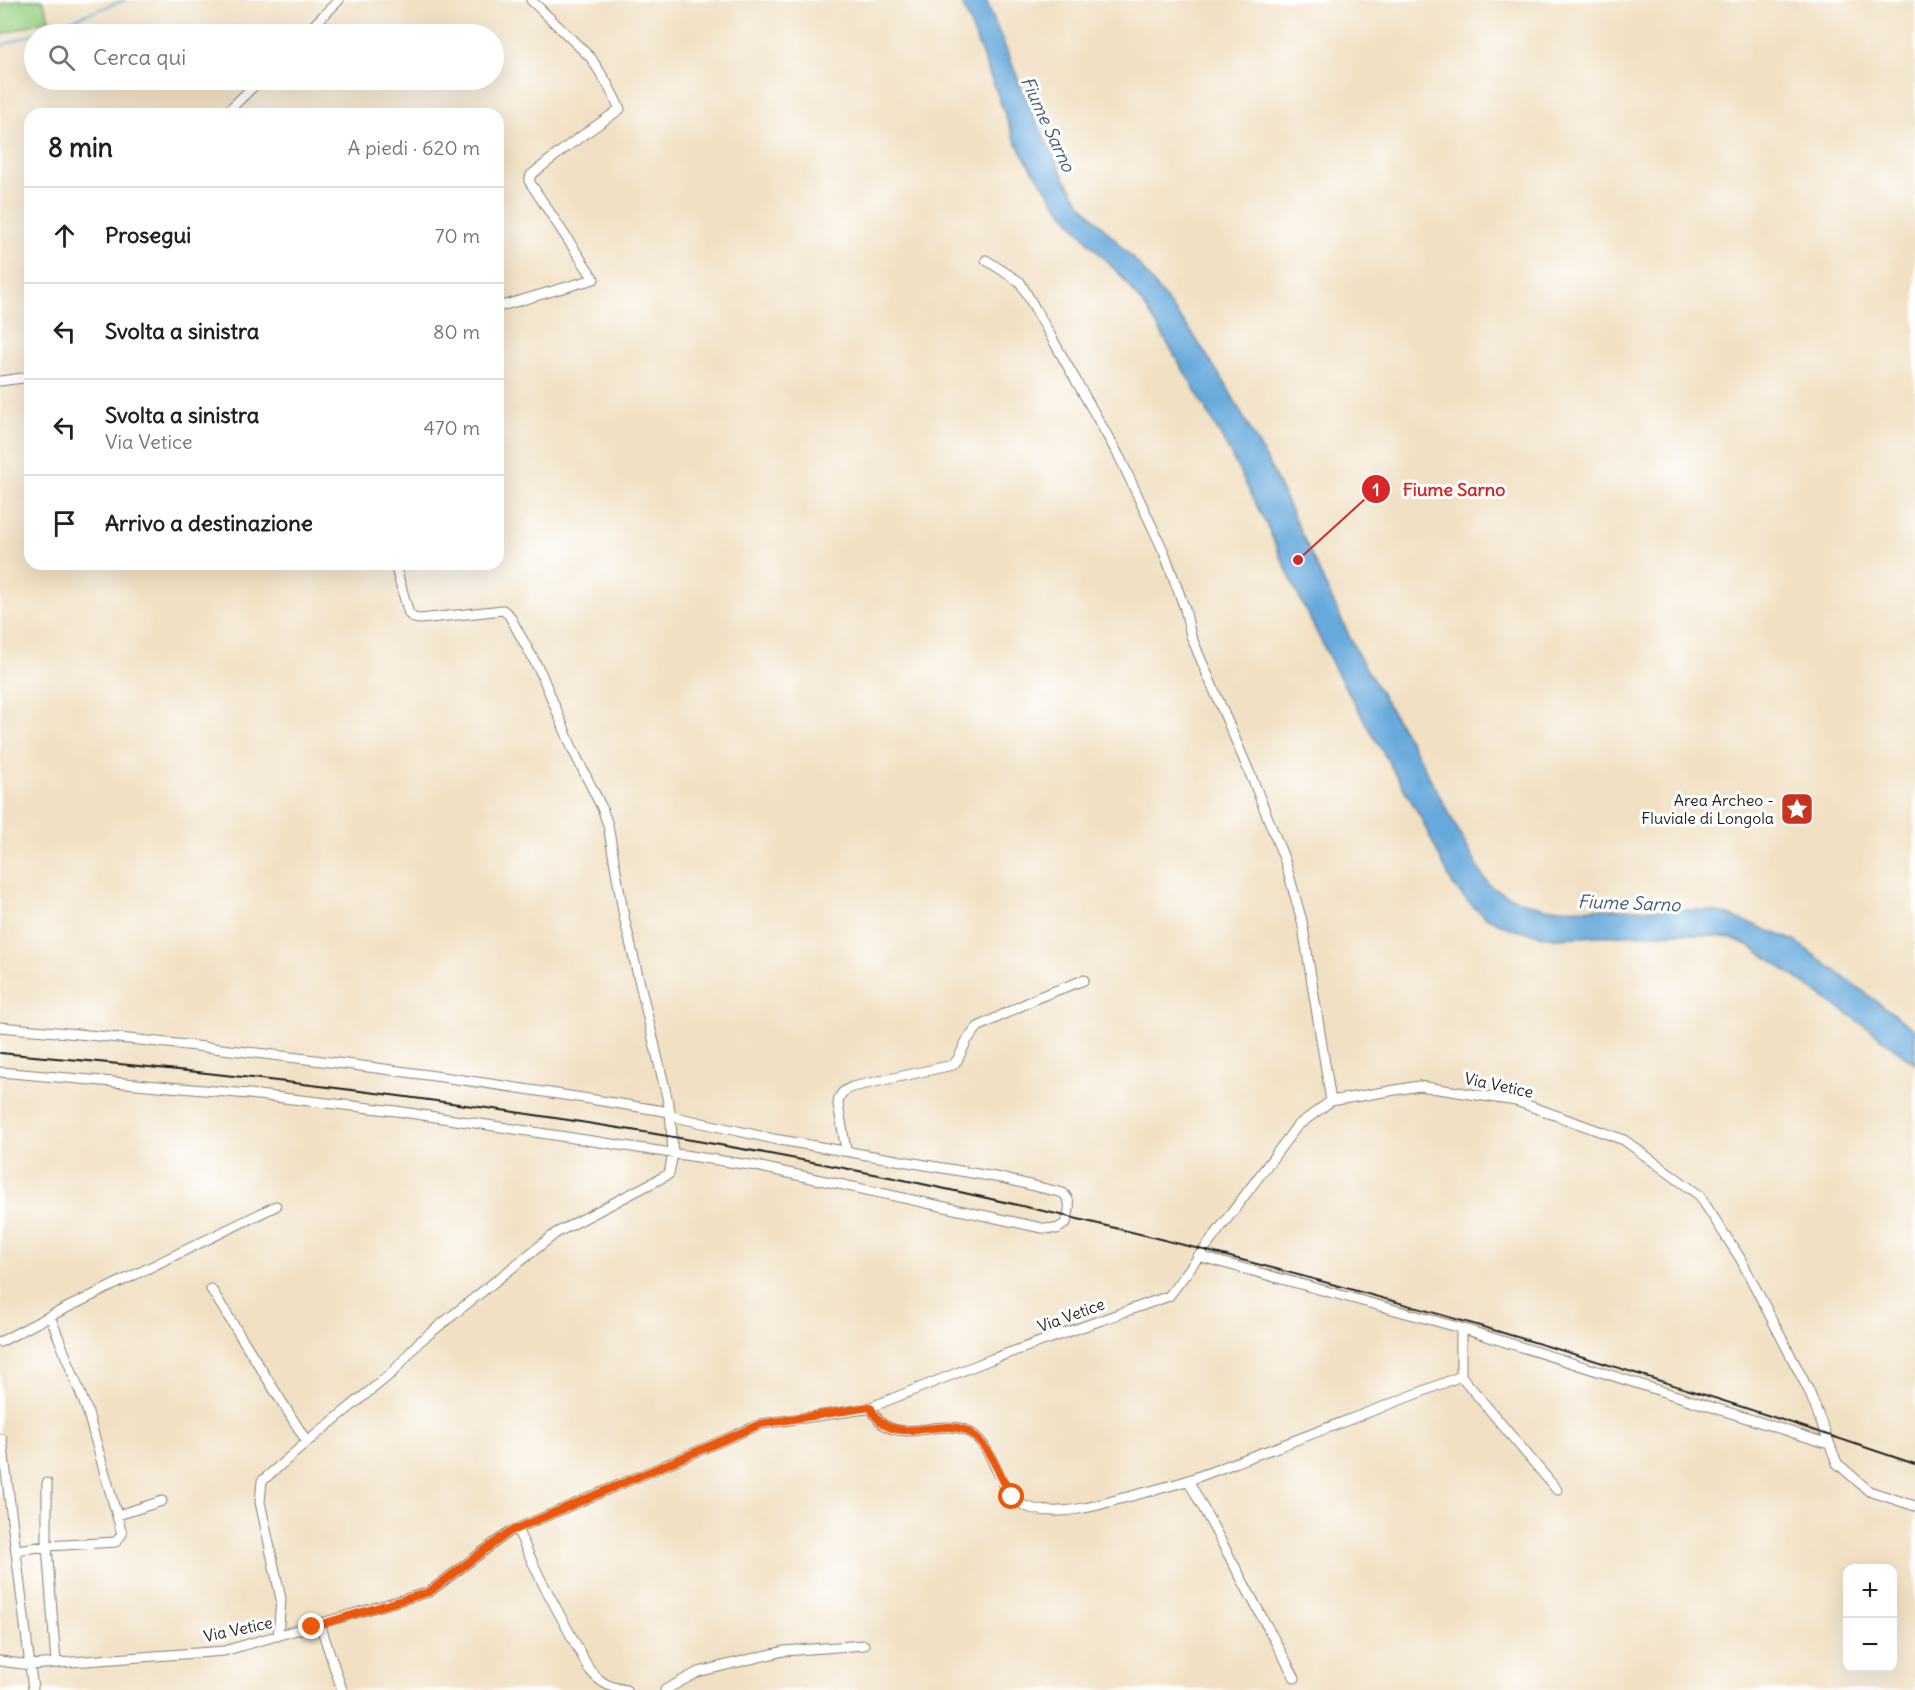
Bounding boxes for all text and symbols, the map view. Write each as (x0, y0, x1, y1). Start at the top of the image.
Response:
search box (24, 24, 504, 90)
icon: search (45, 41, 78, 74)
text: Cerca qui (93, 43, 186, 71)
water label: Fiume Sarno (1016, 73, 1080, 176)
text: 8 min (48, 131, 113, 164)
text: A piedi · 620 m (348, 135, 480, 160)
icon: ahead (48, 219, 81, 252)
text: Prosegui (105, 221, 191, 249)
text: 70 m (435, 223, 480, 248)
icon: left (48, 315, 81, 348)
text: Svolta a sinistra (105, 317, 259, 345)
text: 80 m (433, 319, 480, 344)
text: Svolta a sinistra (105, 401, 259, 429)
icon: left (48, 411, 81, 444)
text: 470 m (423, 415, 480, 440)
text: Via Vetice (105, 429, 192, 454)
callout: Fiume Sarno (1361, 471, 1517, 507)
text: 1 (1372, 478, 1380, 501)
text: Fiume Sarno (1403, 478, 1505, 501)
icon: arrive (48, 507, 81, 540)
text: Arrivo a destinazione (105, 509, 313, 537)
place label: Area Archeo - Fluviale di Longola (1641, 790, 1774, 828)
place icon: Area Archeo - Fluviale di Longola (1779, 791, 1815, 827)
water label: Fiume Sarno (1577, 890, 1682, 916)
street label: Via Vetice (1463, 1068, 1535, 1102)
street label: Via Vetice (1035, 1294, 1107, 1336)
route start (998, 1483, 1024, 1509)
map controls (1843, 1564, 1897, 1672)
button: + (1843, 1564, 1897, 1618)
street label: Via Vetice (202, 1612, 274, 1646)
route end (298, 1613, 324, 1639)
button: − (1843, 1618, 1897, 1672)

